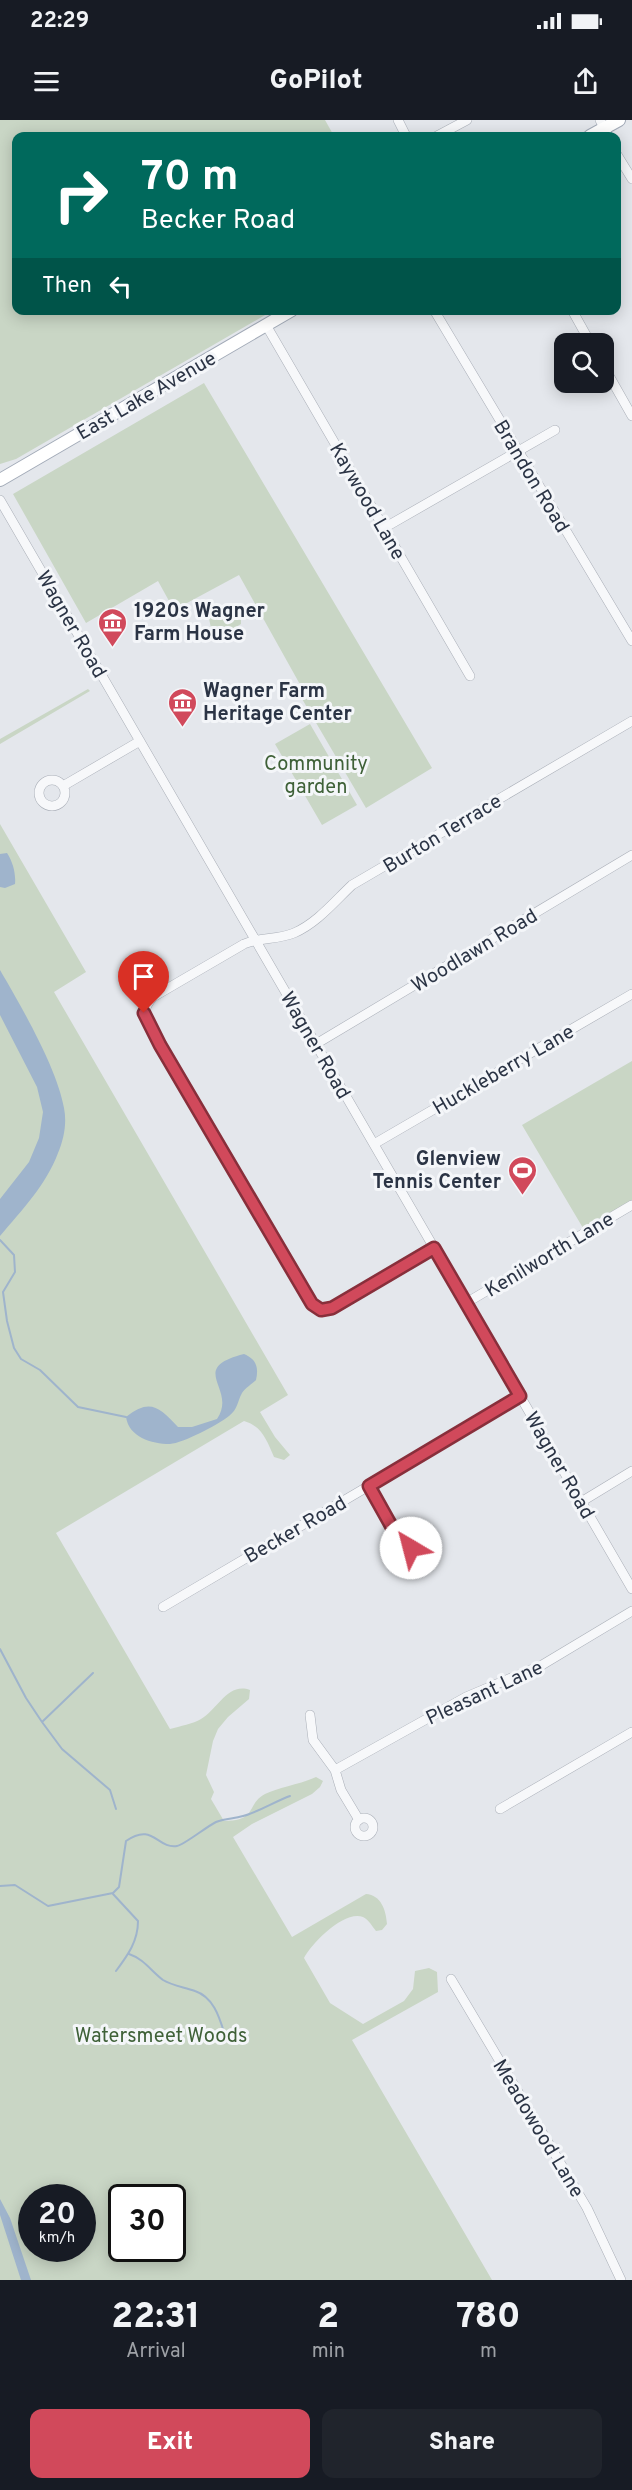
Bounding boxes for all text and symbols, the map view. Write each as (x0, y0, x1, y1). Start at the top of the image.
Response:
text: 22:29 (30, 8, 89, 35)
text: GoPilot (270, 64, 362, 98)
icon: menu (30, 65, 63, 98)
icon: share (569, 65, 602, 98)
text: 70 m (141, 152, 239, 205)
icon: right (42, 156, 120, 234)
text: Becker Road (141, 204, 295, 238)
icon: left (104, 270, 137, 303)
text: Then (42, 273, 92, 300)
map controls (554, 333, 614, 393)
button: search (554, 333, 614, 393)
street label: East Lake Avenue (72, 346, 222, 447)
street label: Brandon Road (486, 416, 574, 538)
street label: Kaywood Lane (322, 439, 410, 565)
street label: Wagner Road (29, 567, 111, 683)
place label: 1920s Wagner Farm House (134, 599, 266, 648)
museum icon: 1920s Wagner Farm House (97, 606, 129, 648)
place label: Wagner Farm Heritage Center (203, 679, 352, 728)
museum icon: Wagner Farm Heritage Center (166, 686, 198, 728)
park label: Community garden (264, 752, 368, 801)
street label: Burton Terrace (379, 789, 507, 880)
street label: Woodlawn Road (407, 904, 543, 1000)
pin (118, 951, 169, 1013)
icon: arrive (127, 960, 160, 993)
street label: Wagner Road (273, 988, 355, 1104)
street label: Huckleberry Lane (428, 1020, 580, 1122)
place label: Glenview Tennis Center (372, 1147, 502, 1196)
sports icon: Glenview Tennis Center (506, 1154, 538, 1196)
street label: Kenilworth Lane (481, 1207, 619, 1304)
street label: Wagner Road (517, 1408, 599, 1524)
street label: Becker Road (240, 1491, 352, 1571)
position arrow (379, 1516, 443, 1580)
street label: Pleasant Lane (422, 1655, 548, 1732)
park label: Watersmeet Woods (75, 2024, 247, 2050)
street label: Meadowood Lane (486, 2055, 589, 2203)
speed limit sign: 30 (108, 2184, 186, 2262)
text: 20 (38, 2197, 76, 2234)
text: km/h (39, 2229, 75, 2248)
text: 22:31 (111, 2295, 200, 2341)
text: 2 (317, 2295, 339, 2341)
text: 780 (456, 2295, 521, 2341)
text: Arrival (126, 2339, 186, 2365)
text: min (312, 2339, 345, 2365)
text: m (480, 2339, 497, 2365)
button: Exit (30, 2409, 310, 2478)
button: Share (322, 2409, 602, 2478)

